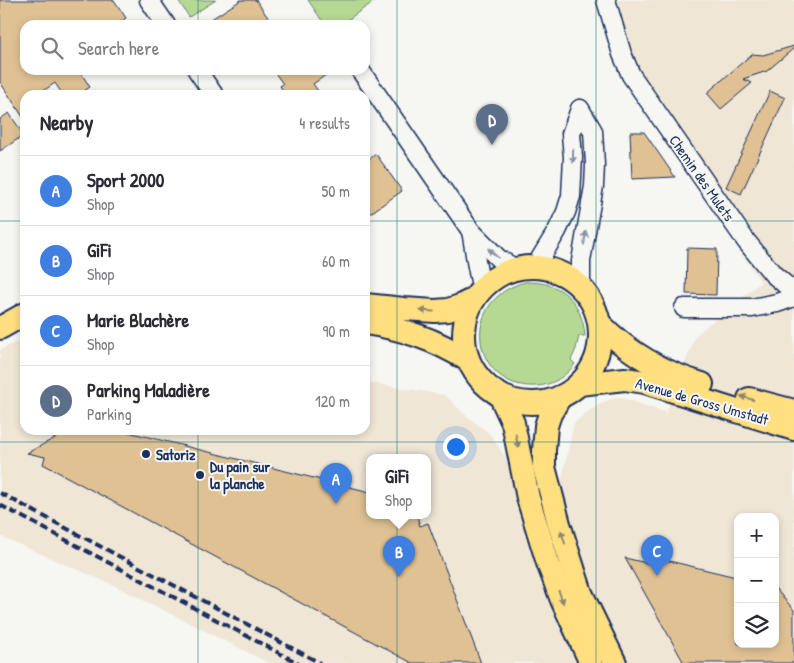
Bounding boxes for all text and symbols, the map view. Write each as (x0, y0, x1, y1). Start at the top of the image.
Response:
search box (20, 20, 370, 75)
icon: search (38, 34, 66, 62)
text: Search here (78, 35, 159, 61)
pin: D (476, 104, 508, 145)
text: Nearby (40, 108, 93, 137)
text: 4 results (299, 112, 350, 134)
street label: Chemin des Mulets (664, 131, 740, 226)
one-way arrow (569, 148, 577, 164)
text: Sport 2000 (87, 167, 164, 193)
text: A (52, 180, 60, 202)
text: 50 m (322, 180, 350, 202)
text: Shop (87, 193, 114, 215)
one-way arrow (581, 230, 589, 246)
text: GiFi (87, 237, 112, 263)
one-way arrow (488, 247, 500, 259)
text: B (52, 250, 60, 272)
text: 60 m (322, 250, 350, 272)
text: Shop (87, 263, 114, 285)
one-way arrow (419, 306, 435, 314)
text: Marie Blachère (87, 307, 189, 333)
text: C (52, 320, 60, 342)
text: 90 m (322, 320, 350, 342)
text: Shop (87, 333, 114, 355)
street label: Avenue de Gross Umstadt (633, 372, 772, 430)
text: Parking Maladière (87, 377, 210, 403)
text: D (52, 390, 60, 412)
text: 120 m (315, 390, 350, 412)
one-way arrow (739, 394, 754, 402)
text: Parking (87, 403, 132, 425)
one-way arrow (513, 433, 521, 448)
your location (443, 434, 469, 460)
place label: Satoriz (156, 444, 196, 465)
marker: Satoriz (140, 448, 152, 460)
popup (366, 454, 431, 519)
place label: Du pain sur la planche (210, 456, 270, 495)
pin: A (320, 463, 352, 504)
text: GiFi (385, 463, 410, 489)
marker: Du pain sur la planche (194, 469, 206, 481)
text: Shop (385, 489, 412, 511)
map controls (734, 513, 779, 648)
button: + (734, 513, 779, 558)
one-way arrow (558, 530, 566, 545)
pin: C (641, 535, 673, 576)
pin: B (383, 536, 415, 577)
button: − (734, 558, 779, 603)
one-way arrow (557, 590, 565, 605)
button: layers (734, 603, 779, 648)

